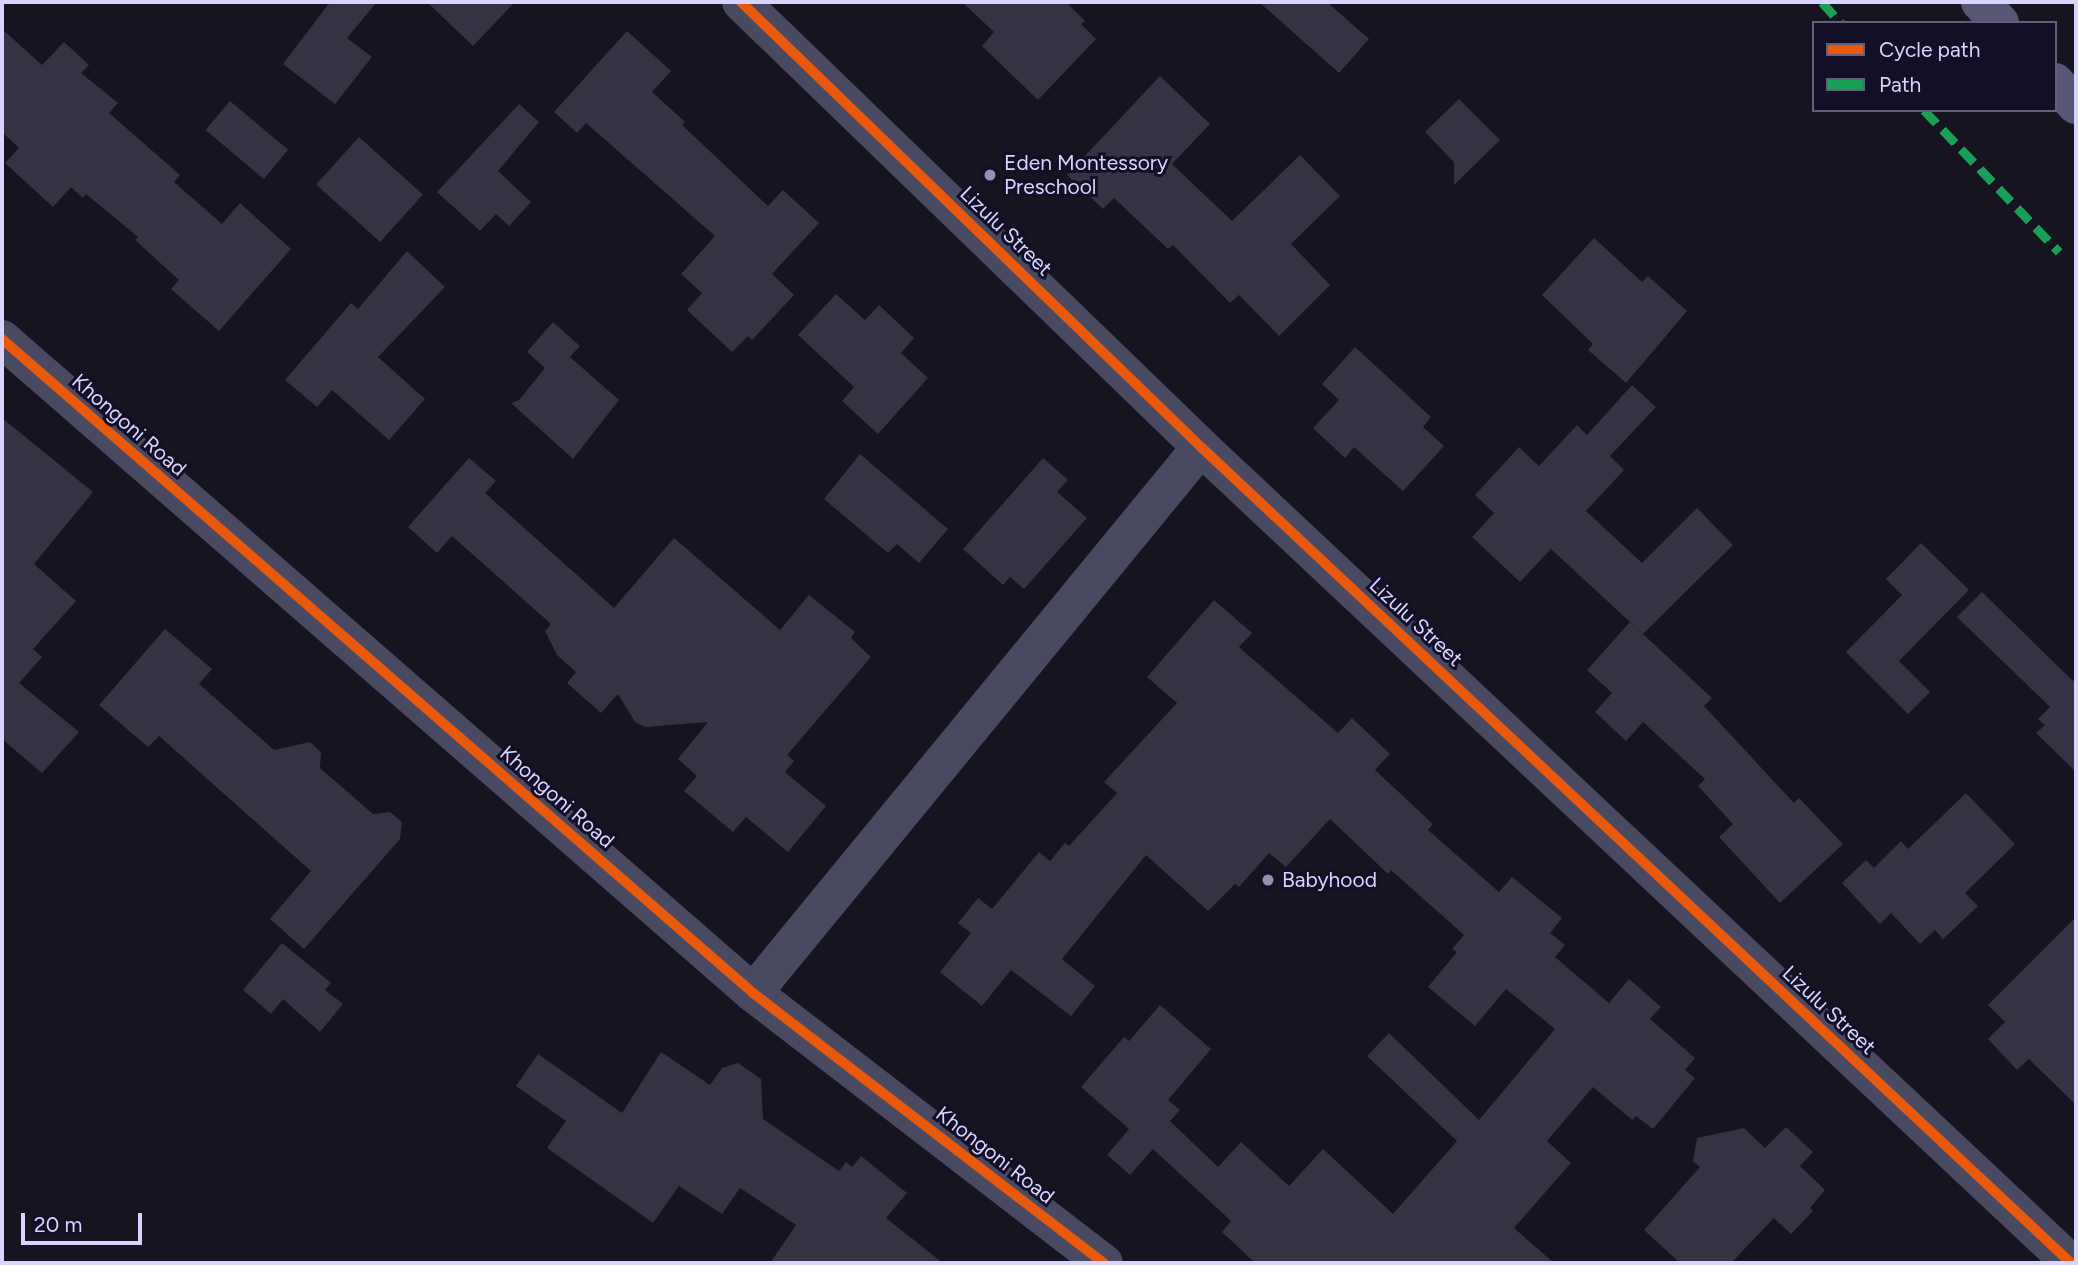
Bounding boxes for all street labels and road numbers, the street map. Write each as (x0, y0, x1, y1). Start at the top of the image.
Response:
street label: Lizulu Street (955, 181, 1057, 281)
street label: Khongoni Road (67, 369, 191, 481)
street label: Lizulu Street (1364, 572, 1468, 672)
street label: Khongoni Road (495, 741, 619, 853)
street label: Lizulu Street (1777, 960, 1881, 1060)
street label: Khongoni Road (931, 1101, 1059, 1209)

